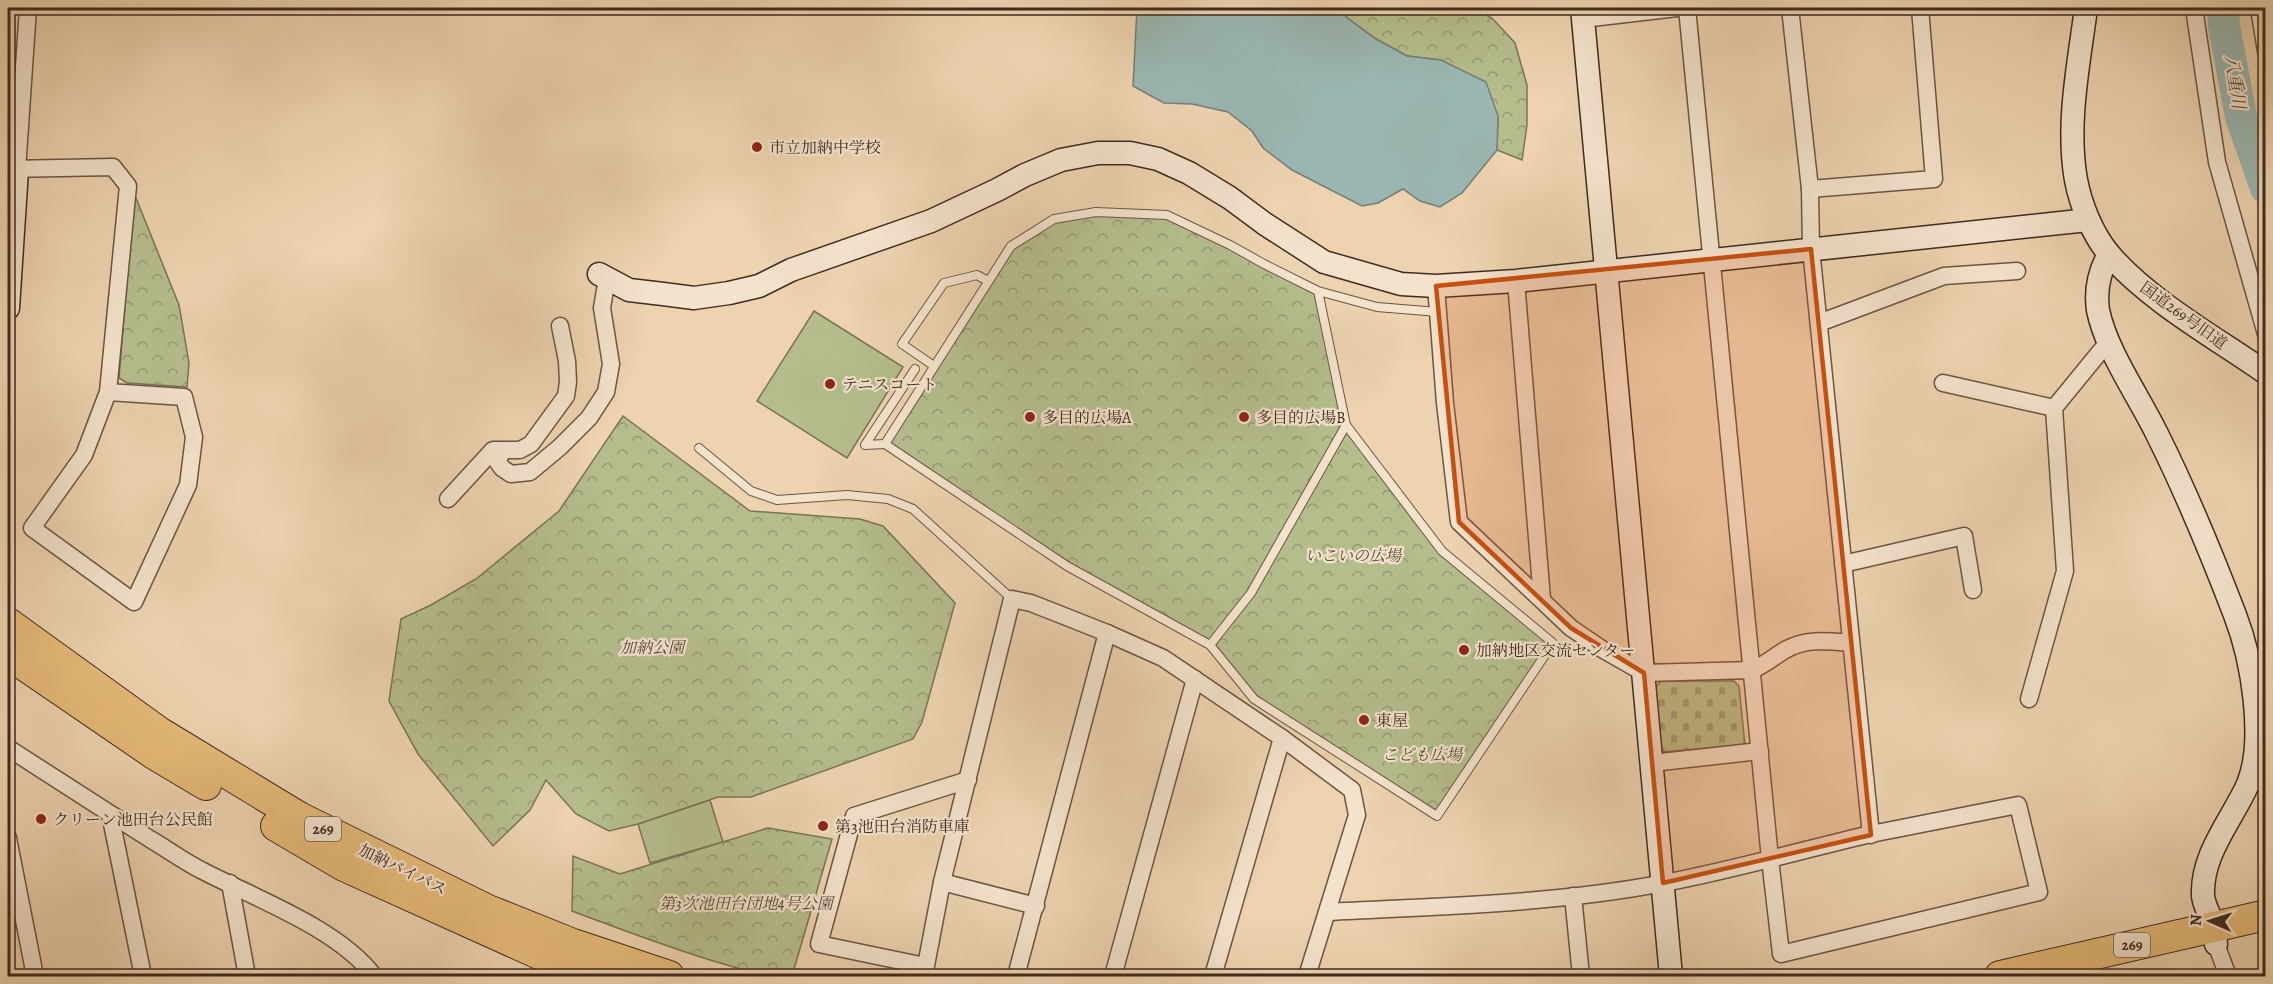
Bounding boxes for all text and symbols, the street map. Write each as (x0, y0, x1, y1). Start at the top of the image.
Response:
water label: 八重川 (2219, 53, 2251, 113)
place label: 市立加納中学校 (769, 137, 881, 159)
marker: 市立加納中学校 (750, 140, 764, 154)
street label: 国道269号旧道 (2136, 277, 2231, 355)
place label: テニスコート (842, 374, 937, 396)
marker: テニスコート (823, 377, 837, 391)
place label: 多目的広場A (1042, 407, 1132, 429)
place label: 多目的広場B (1256, 407, 1346, 429)
marker: 多目的広場A (1023, 410, 1037, 424)
marker: 多目的広場B (1237, 410, 1251, 424)
park label: いこいの広場 (1305, 545, 1403, 567)
park label: 加納公園 (620, 637, 687, 659)
place label: 加納地区交流センター (1476, 640, 1635, 662)
marker: 加納地区交流センター (1457, 643, 1471, 657)
place label: 東屋 (1376, 710, 1408, 732)
marker: 東屋 (1357, 713, 1371, 727)
park label: こども広場 (1382, 744, 1464, 766)
place label: クリーン池田台公民館 (53, 809, 213, 831)
marker: クリーン池田台公民館 (34, 812, 48, 826)
place label: 第3池田台消防車庫 (835, 816, 970, 838)
road number: 269 (305, 817, 341, 841)
marker: 第3池田台消防車庫 (816, 819, 830, 833)
street label: 加納バイパス (355, 839, 450, 901)
north arrow (2180, 891, 2240, 951)
park label: 第3次池田台団地4号公園 (659, 893, 836, 915)
text: N (2185, 914, 2207, 927)
road number: 269 (2114, 933, 2150, 957)

